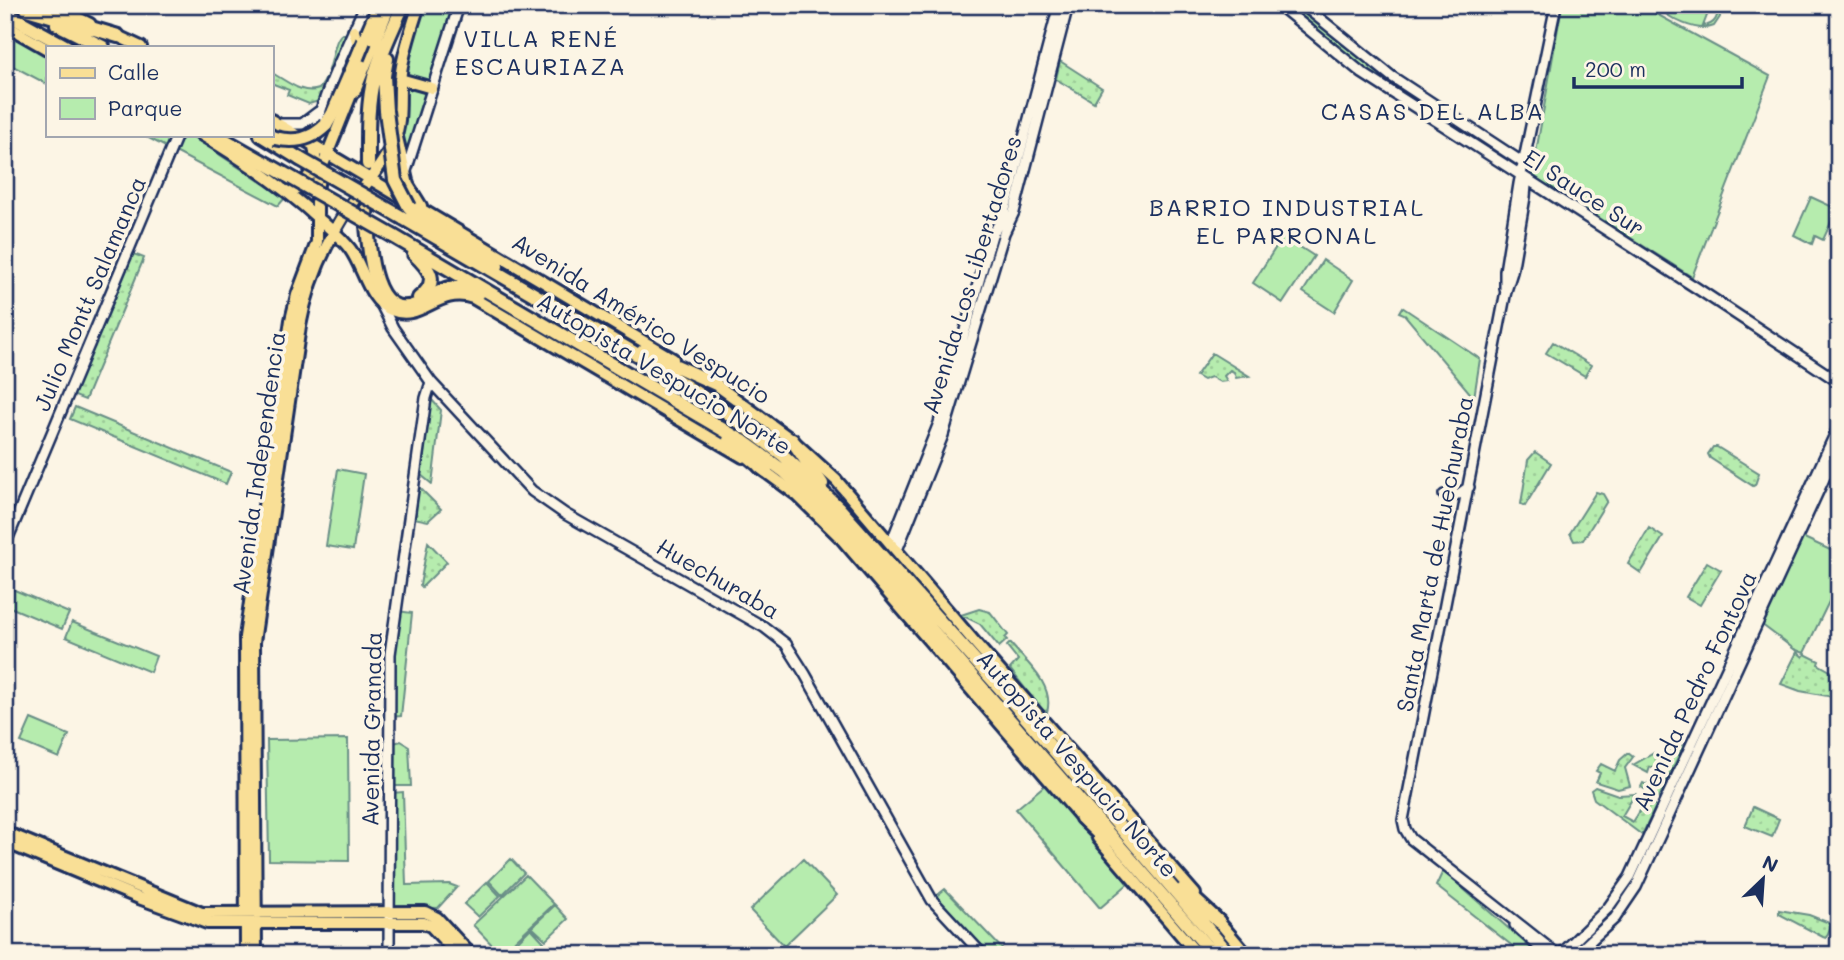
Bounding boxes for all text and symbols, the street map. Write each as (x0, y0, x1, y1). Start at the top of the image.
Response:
district label: VILLA RENÉ ESCAURIAZA (455, 22, 627, 81)
legend (46, 46, 273, 136)
scale bar (1574, 46, 1742, 90)
text: 200 m (1585, 55, 1646, 82)
text: Calle (108, 58, 160, 85)
text: Parque (108, 94, 182, 121)
district label: CASAS DEL ALBA (1321, 95, 1545, 126)
street label: Avenida Los Libertadores (914, 132, 1028, 418)
street label: El Sauce Sur (1518, 142, 1651, 242)
street label: Julio Montt Salamanca (26, 172, 152, 415)
district label: BARRIO INDUSTRIAL EL PARRONAL (1149, 191, 1425, 250)
street label: Avenida Américo Vespucio (507, 226, 776, 410)
street label: Autopista Vespucio Norte (532, 285, 797, 461)
street label: Avenida Independencia (225, 329, 291, 596)
street label: Santa Marta de Huechuraba (1389, 393, 1479, 714)
street label: Huechuraba (652, 531, 785, 625)
street label: Avenida Pedro Fontova (1625, 566, 1763, 815)
street label: Avenida Granada (354, 631, 388, 827)
street label: Autopista Vespucio Norte (971, 643, 1185, 883)
north arrow (1728, 844, 1798, 914)
text: N (1759, 849, 1782, 878)

